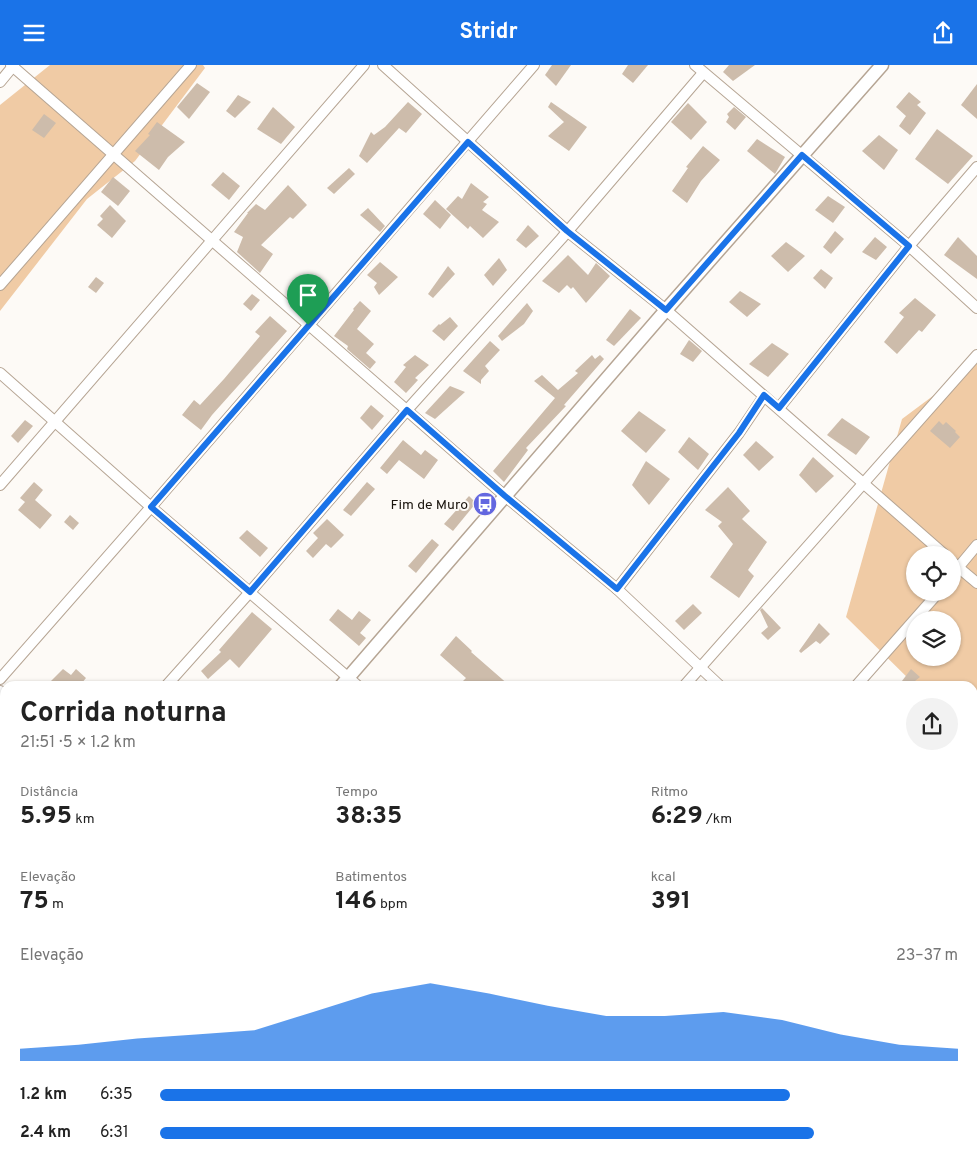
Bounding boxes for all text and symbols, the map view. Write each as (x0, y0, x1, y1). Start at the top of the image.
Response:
icon: menu (20, 19, 48, 47)
text: Stridr (459, 19, 518, 46)
icon: share (929, 19, 957, 47)
pin (287, 274, 329, 325)
icon: arrive (294, 281, 322, 309)
bus stop icon: Fim de Muro (472, 491, 498, 517)
place label: Fim de Muro (391, 497, 468, 514)
map controls (906, 546, 961, 666)
button: locate (906, 546, 961, 601)
button: layers (906, 611, 961, 666)
text: Corrida noturna (20, 696, 227, 732)
button: share (906, 698, 958, 750)
text: 21:51 · 5 × 1.2 km (20, 733, 136, 753)
text: Distância (20, 784, 78, 801)
text: Tempo (335, 784, 378, 801)
text: Ritmo (651, 784, 688, 801)
text: 5.95 (20, 801, 72, 833)
text: 38:35 (335, 801, 402, 833)
text: 6:29 (651, 801, 703, 833)
text: km (72, 811, 95, 828)
text: /km (703, 811, 732, 828)
text: Elevação (20, 869, 76, 886)
text: Batimentos (335, 869, 407, 886)
text: kcal (651, 869, 676, 886)
text: 75 (20, 886, 49, 918)
text: 146 (335, 886, 377, 918)
text: 391 (651, 886, 691, 918)
text: m (49, 896, 64, 913)
text: bpm (377, 896, 408, 913)
text: Elevação (20, 946, 84, 966)
text: 23–37 m (896, 946, 958, 966)
text: 1.2 km (20, 1085, 67, 1105)
text: 6:35 (100, 1085, 133, 1105)
text: 2.4 km (20, 1123, 71, 1143)
text: 6:31 (100, 1123, 129, 1143)

